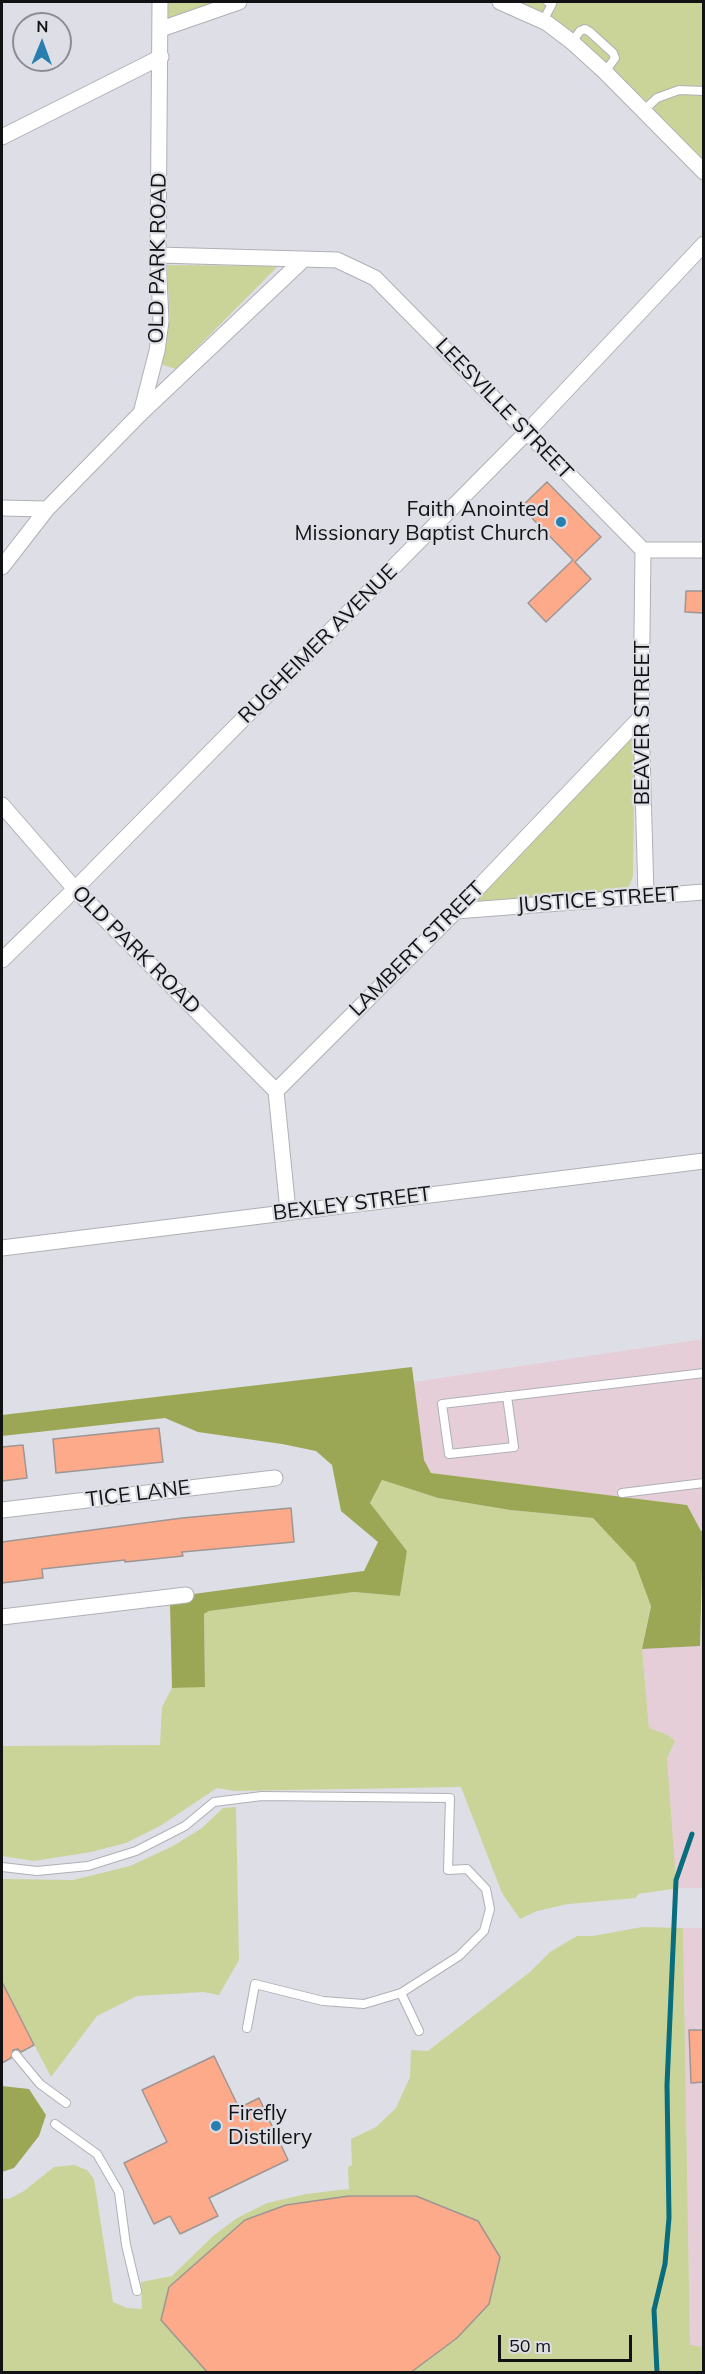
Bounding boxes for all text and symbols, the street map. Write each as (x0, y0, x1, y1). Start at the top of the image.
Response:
north arrow (12, 12, 72, 72)
text: N (36, 16, 48, 36)
street label: OLD PARK ROAD (144, 172, 172, 344)
street label: LEESVILLE STREET (430, 333, 578, 485)
place label: Faith Anointed Missionary Baptist Church (295, 497, 549, 547)
marker: Faith Anointed Missionary Baptist Church (554, 515, 568, 529)
street label: RUGHEIMER AVENUE (233, 559, 403, 729)
street label: BEAVER STREET (630, 641, 656, 805)
street label: LAMBERT STREET (344, 876, 490, 1022)
street label: OLD PARK ROAD (67, 881, 205, 1019)
street label: JUSTICE STREET (516, 882, 680, 918)
street label: BEXLEY STREET (271, 1182, 433, 1226)
street label: TICE LANE (84, 1475, 192, 1513)
place label: Firefly Distillery (228, 2101, 312, 2151)
marker: Firefly Distillery (209, 2119, 223, 2133)
scale bar (501, 2323, 634, 2361)
text: 50 m (509, 2334, 551, 2357)

